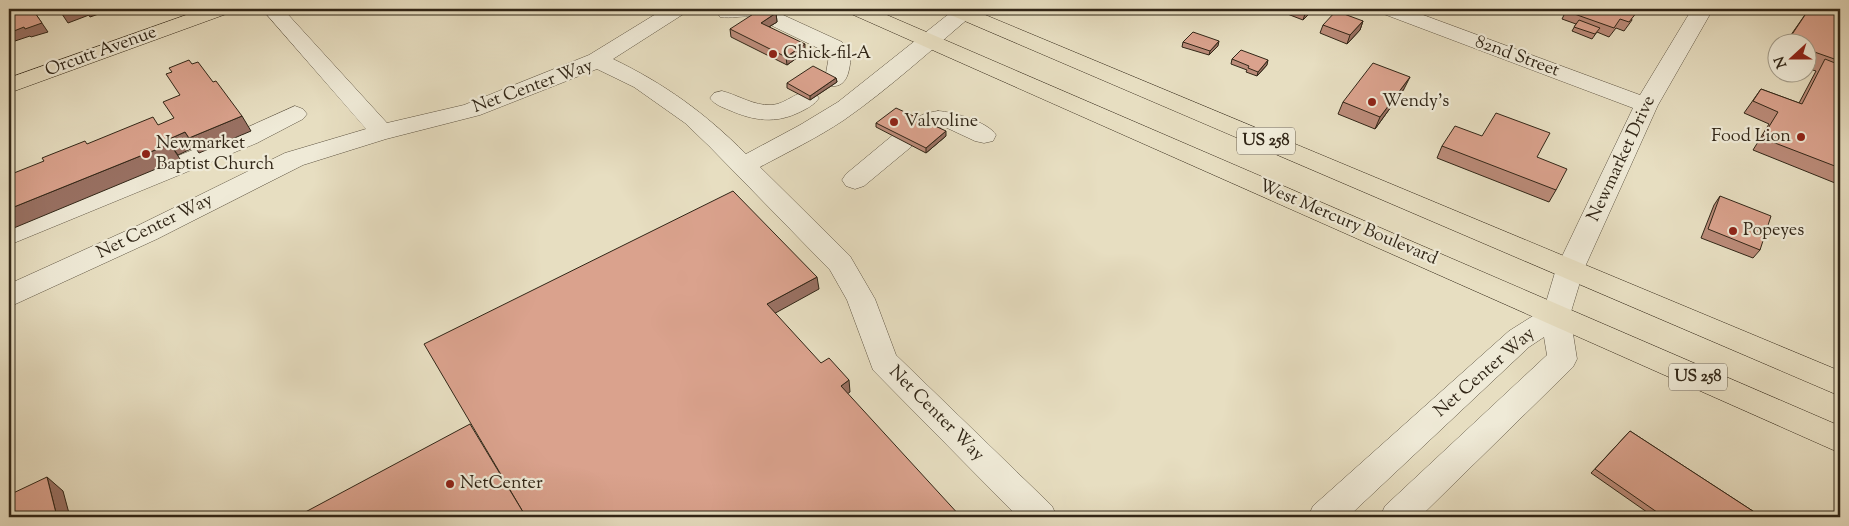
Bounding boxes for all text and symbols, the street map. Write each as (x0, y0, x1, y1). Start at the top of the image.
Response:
street label: Orcutt Avenue (42, 20, 160, 84)
street label: 82nd Street (1471, 30, 1563, 84)
north arrow (1766, 32, 1816, 82)
place label: Chick-fil-A (783, 41, 872, 67)
marker: Chick-fil-A (767, 48, 779, 60)
street label: Net Center Way (469, 53, 597, 121)
text: N (1770, 53, 1793, 71)
place label: Wendy's (1382, 89, 1449, 115)
street label: Newmarket Drive (1581, 92, 1663, 226)
marker: Wendy's (1366, 96, 1378, 108)
place label: Valvoline (904, 109, 978, 135)
marker: Valvoline (888, 116, 900, 128)
place label: Food Lion (1711, 124, 1791, 150)
road number: US 258 (1237, 128, 1295, 154)
place label: Newmarket Baptist Church (156, 131, 275, 178)
marker: Food Lion (1795, 131, 1807, 143)
marker: Newmarket Baptist Church (140, 148, 152, 160)
street label: West Mercury Boulevard (1255, 174, 1441, 272)
street label: Net Center Way (93, 188, 217, 266)
place label: Popeyes (1743, 218, 1804, 244)
marker: Popeyes (1727, 225, 1739, 237)
street label: Net Center Way (1429, 322, 1541, 424)
street label: Net Center Way (882, 360, 990, 468)
road number: US 258 (1669, 364, 1727, 391)
place label: NetCenter (460, 471, 543, 497)
marker: NetCenter (444, 478, 456, 490)

